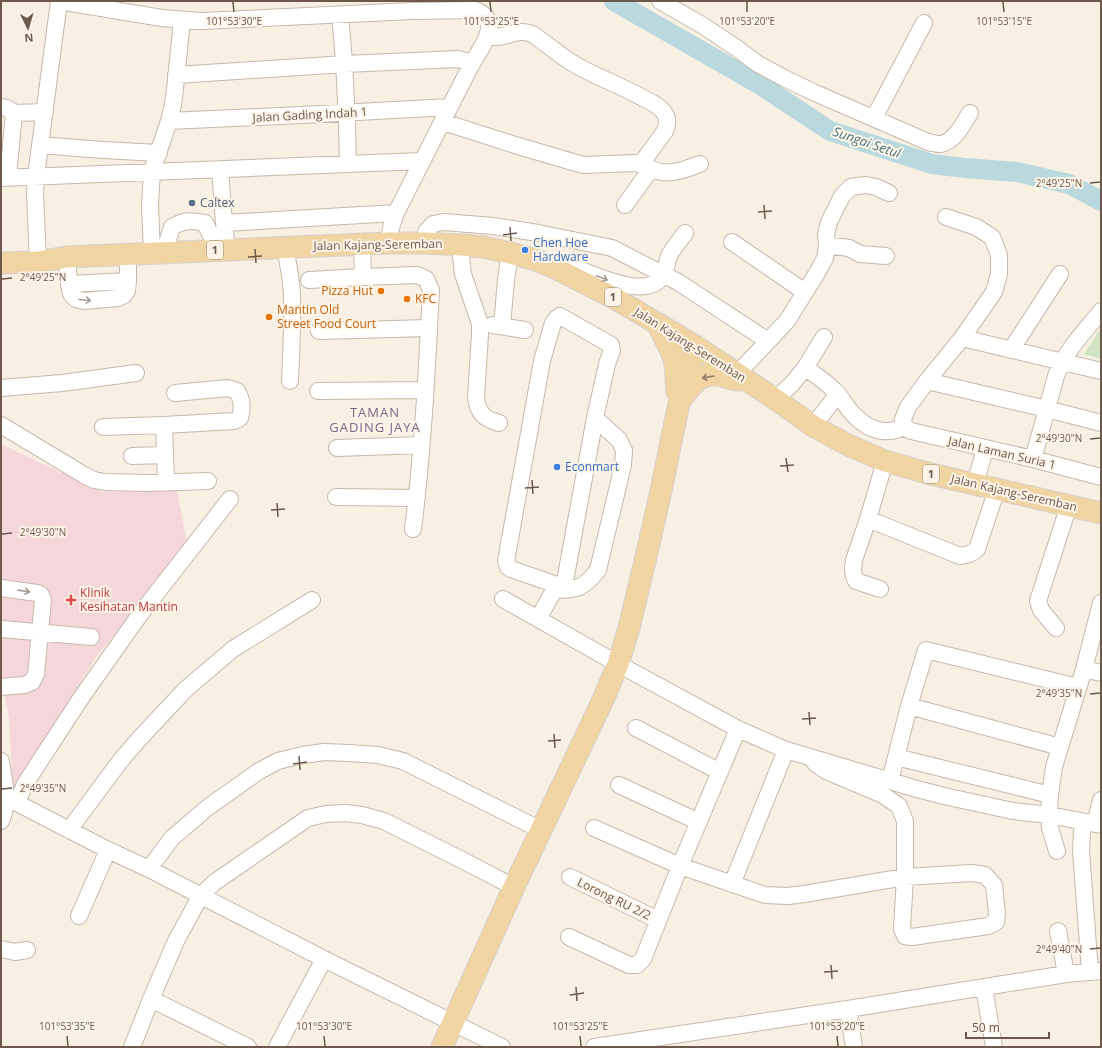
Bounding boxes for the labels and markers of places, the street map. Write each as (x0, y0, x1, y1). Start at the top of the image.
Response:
place label: Caltex (200, 194, 235, 211)
marker: Caltex (187, 198, 197, 208)
place label: Chen Hoe Hardware (533, 234, 589, 265)
marker: Chen Hoe Hardware (520, 245, 530, 255)
place label: Pizza Hut (321, 282, 373, 299)
marker: Pizza Hut (376, 286, 386, 296)
place label: KFC (415, 290, 437, 307)
marker: KFC (402, 294, 412, 304)
place label: Mantin Old Street Food Court (277, 301, 376, 332)
marker: Mantin Old Street Food Court (264, 312, 274, 322)
place label: Econmart (565, 458, 619, 475)
marker: Econmart (552, 462, 562, 472)
place label: Klinik Kesihatan Mantin (80, 584, 178, 615)
marker: Klinik Kesihatan Mantin (65, 594, 77, 606)

